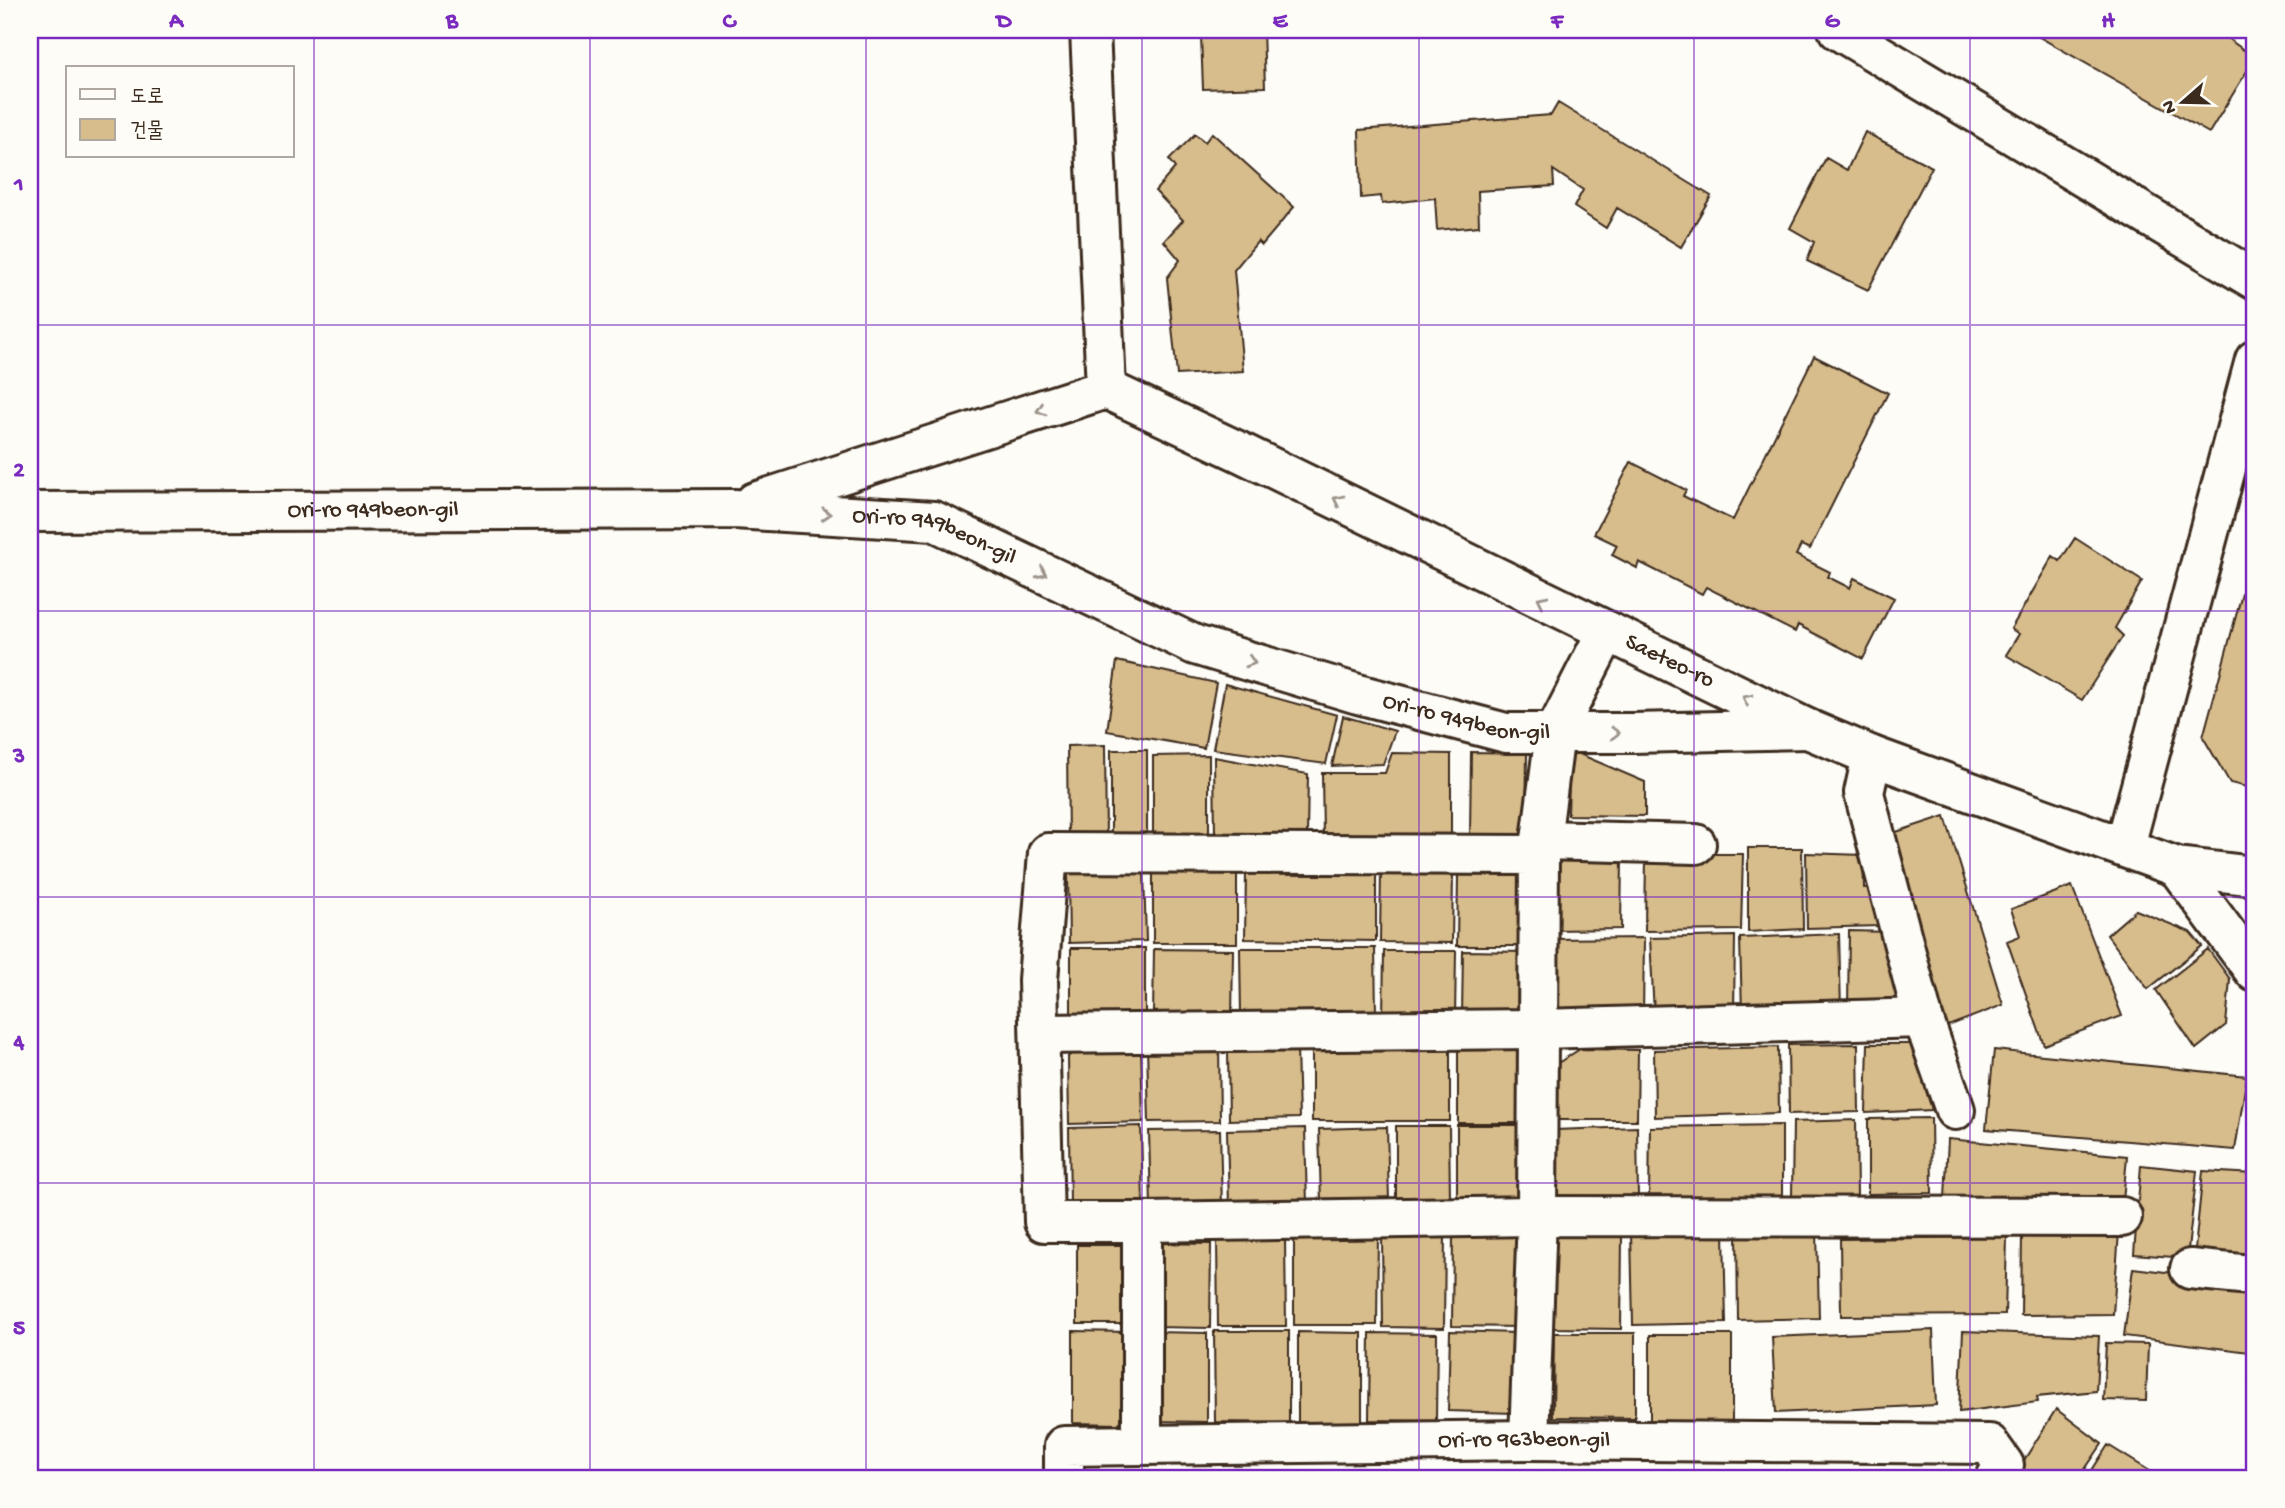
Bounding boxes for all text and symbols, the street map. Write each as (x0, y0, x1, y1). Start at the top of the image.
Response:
text: A (168, 9, 184, 36)
text: B (445, 9, 459, 36)
text: C (723, 9, 738, 36)
text: D (995, 9, 1013, 36)
text: E (1273, 9, 1289, 36)
text: F (1550, 9, 1565, 36)
text: G (1825, 9, 1841, 36)
text: H (2101, 9, 2115, 36)
legend (66, 66, 294, 158)
north arrow (2148, 66, 2218, 136)
text: 도로 (130, 86, 164, 111)
text: N (2157, 97, 2183, 116)
text: 건물 (130, 120, 164, 145)
text: 1 (13, 172, 24, 199)
one-way arrow (1035, 402, 1047, 416)
text: 2 (13, 458, 25, 485)
one-way arrow (1333, 494, 1345, 508)
street label: Ori-ro 949beon-gil (287, 497, 459, 524)
street label: Ori-ro 949beon-gil (851, 503, 1020, 571)
one-way arrow (821, 507, 832, 522)
one-way arrow (1035, 564, 1047, 578)
one-way arrow (1537, 594, 1549, 608)
street label: Saeteo-ro (1621, 628, 1719, 695)
one-way arrow (1244, 653, 1256, 668)
street label: Ori-ro 949beon-gil (1380, 688, 1550, 747)
one-way arrow (1742, 694, 1754, 708)
one-way arrow (1611, 725, 1621, 741)
text: 3 (12, 744, 25, 771)
text: 4 (13, 1030, 25, 1057)
text: 5 (13, 1316, 25, 1343)
street label: Ori-ro 963beon-gil (1438, 1426, 1610, 1455)

